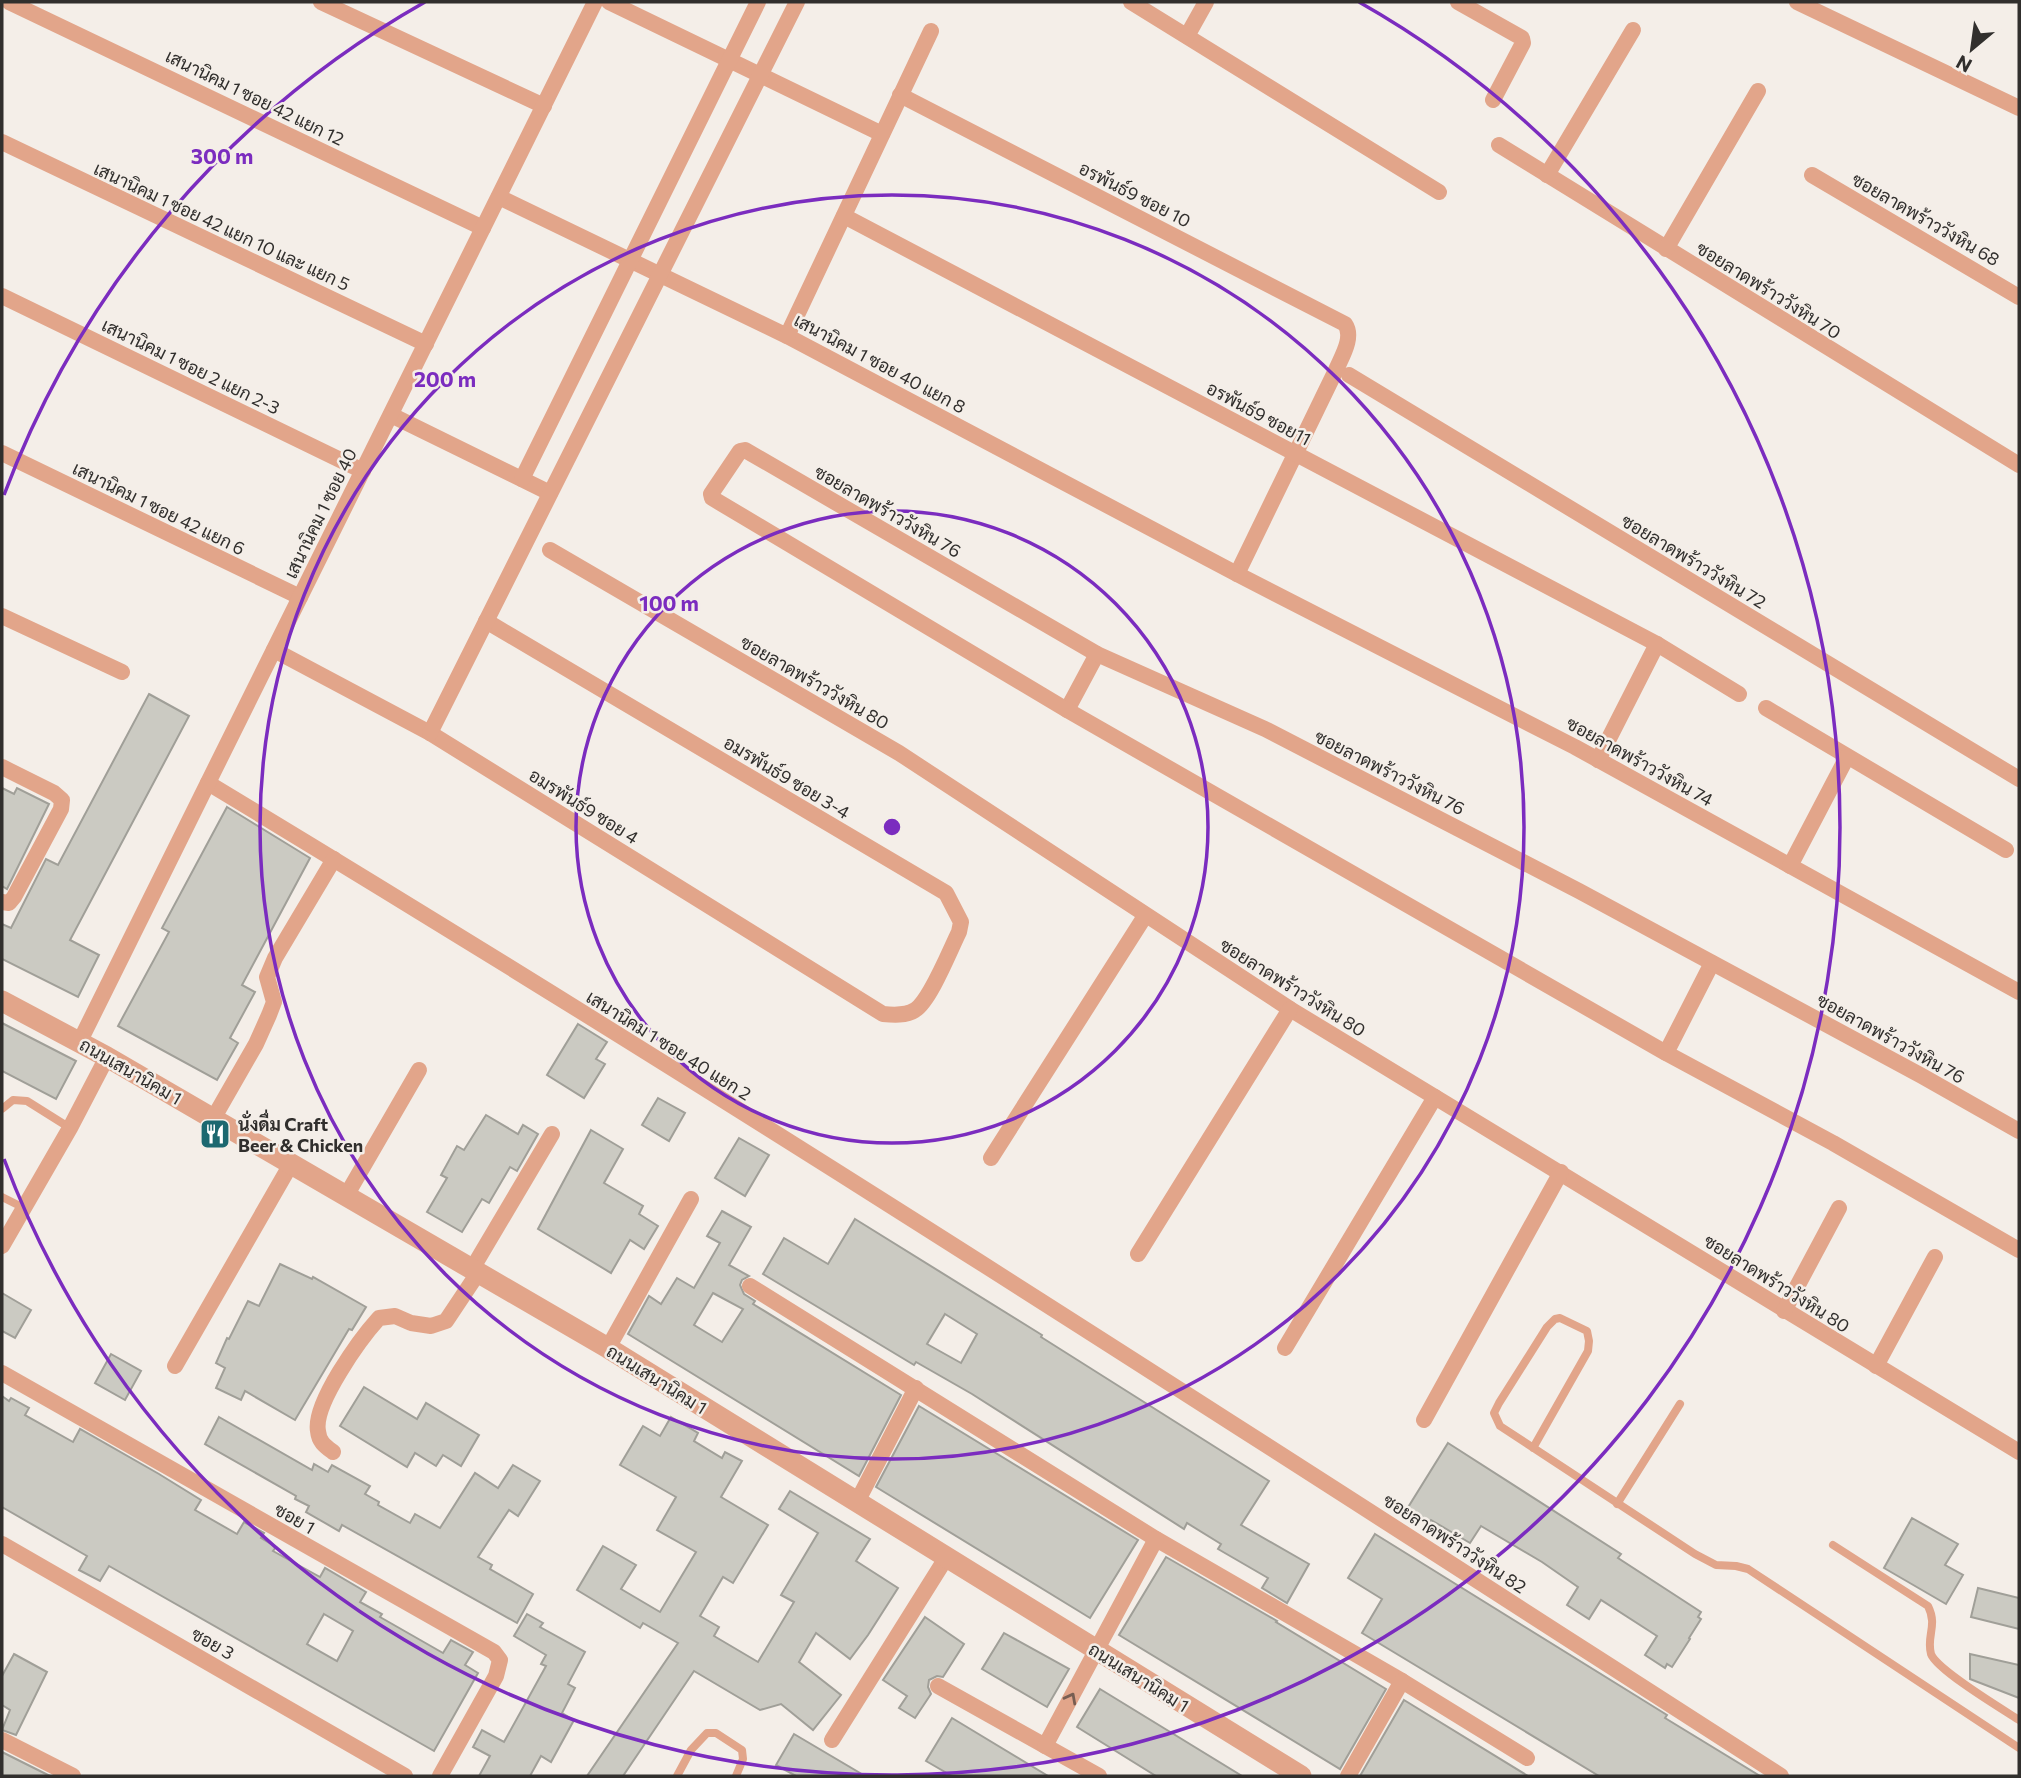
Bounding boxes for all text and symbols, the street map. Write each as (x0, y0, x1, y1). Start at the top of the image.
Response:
north arrow (1937, 14, 2007, 84)
street label: เสนานิคม 1 ซอย 42 แยก 12 (162, 44, 348, 150)
text: N (1952, 51, 1975, 78)
text: 300 m (191, 143, 253, 168)
street label: อรพันธ์9 ซอย 10 (1075, 155, 1195, 232)
street label: เสนานิคม 1 ซอย 42 แยก 10 และ แยก 5 (91, 157, 353, 295)
street label: ซอยลาดพร้าววังหิน 68 (1848, 168, 2004, 270)
street label: ซอยลาดพร้าววังหิน 70 (1693, 237, 1845, 343)
street label: เสนานิคม 1 ซอย 40 แยก 8 (791, 308, 970, 418)
street label: เสนานิคม 1 ซอย 2 แยก 2-3 (98, 313, 284, 419)
text: 200 m (414, 366, 476, 391)
street label: อรพันธ์9 ซอย11 (1203, 375, 1315, 450)
street label: เสนานิคม 1 ซอย 40 (279, 444, 361, 582)
street label: เสนานิคม 1 ซอย 42 แยก 6 (69, 457, 249, 559)
street label: ซอยลาดพร้าววังหิน 76 (811, 460, 965, 562)
street label: ซอยลาดพร้าววังหิน 72 (1618, 509, 1770, 613)
text: 100 m (639, 590, 699, 615)
street label: ซอยลาดพร้าววังหิน 80 (737, 631, 893, 733)
street label: ซอยลาดพร้าววังหิน 74 (1563, 712, 1717, 811)
street label: ซอยลาดพร้าววังหิน 76 (1311, 725, 1469, 819)
street label: อมรพันธ์9 ซอย 3-4 (720, 730, 855, 823)
street label: อมรพันธ์9 ซอย 4 (525, 763, 644, 849)
centre of rings (880, 815, 904, 839)
street label: ซอยลาดพร้าววังหิน 80 (1216, 933, 1370, 1041)
street label: เสนานิคม 1 ซอย 40 แยก 2 (583, 985, 755, 1105)
street label: ซอยลาดพร้าววังหิน 76 (1813, 988, 1969, 1088)
street label: ถนนเสนานิคม 1 (76, 1033, 186, 1109)
place label: นั่งดื่ม Craft Beer & Chicken (238, 1109, 363, 1156)
restaurant icon: นั่งดื่ม Craft Beer & Chicken (198, 1117, 232, 1151)
street label: ซอยลาดพร้าววังหิน 80 (1700, 1229, 1854, 1337)
street label: ถนนเสนานิคม 1 (603, 1339, 711, 1419)
street label: ซอยลาดพร้าววังหิน 82 (1379, 1489, 1531, 1597)
street label: ซอย 1 (271, 1498, 319, 1538)
street label: ซอย 3 (188, 1622, 238, 1664)
street label: ถนนเสนานิคม 1 (1085, 1637, 1193, 1717)
one-way arrow (1063, 1693, 1076, 1705)

